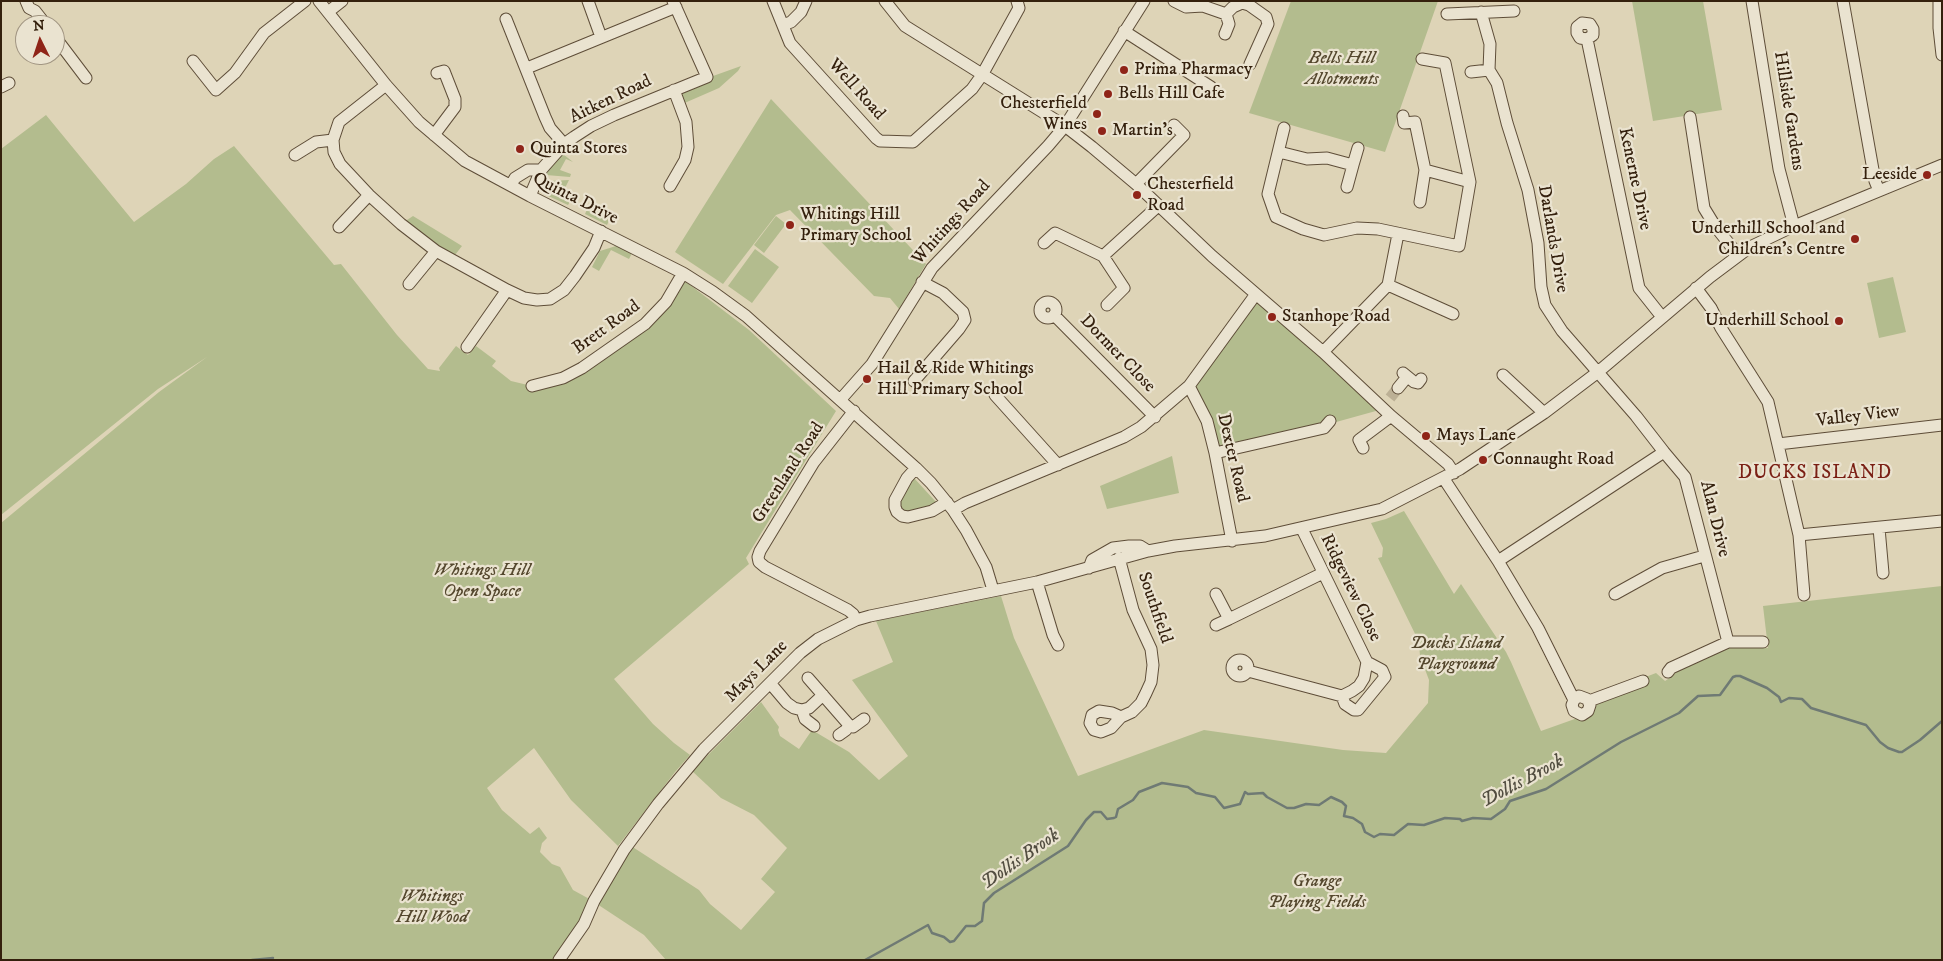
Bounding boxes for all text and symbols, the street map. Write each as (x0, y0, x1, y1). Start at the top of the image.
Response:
north arrow (15, 15, 65, 65)
text: N (33, 17, 45, 35)
park label: Bells Hill Allotments (1305, 48, 1379, 90)
street label: Hillside Gardens (1768, 50, 1808, 172)
street label: Well Road (823, 55, 889, 125)
place label: Prima Pharmacy (1134, 59, 1253, 81)
marker: Prima Pharmacy (1118, 64, 1130, 76)
street label: Aitken Road (566, 71, 656, 129)
place label: Bells Hill Cafe (1118, 83, 1225, 105)
marker: Bells Hill Cafe (1102, 88, 1114, 100)
place label: Chesterfield Wines (1000, 93, 1087, 136)
marker: Chesterfield Wines (1091, 108, 1103, 120)
place label: Martin's (1112, 120, 1173, 142)
marker: Martin's (1096, 125, 1108, 137)
street label: Kenerne Drive (1613, 126, 1655, 232)
place label: Quinta Stores (530, 138, 627, 160)
marker: Quinta Stores (514, 143, 526, 155)
place label: Leeside (1862, 164, 1917, 186)
street label: Quinta Drive (529, 168, 621, 230)
marker: Leeside (1921, 169, 1933, 181)
place label: Chesterfield Road (1147, 174, 1234, 216)
street label: Whitings Road (908, 176, 996, 270)
street label: Darlands Drive (1532, 183, 1572, 295)
marker: Chesterfield Road (1131, 189, 1143, 201)
place label: Whitings Hill Primary School (800, 204, 911, 246)
place label: Underhill School and Children's Centre (1691, 218, 1845, 260)
marker: Whitings Hill Primary School (784, 219, 796, 231)
marker: Underhill School and Children's Centre (1849, 233, 1861, 245)
street label: Brett Road (569, 296, 645, 360)
place label: Stanhope Road (1282, 306, 1390, 328)
place label: Underhill School (1705, 310, 1829, 332)
street label: Dormer Close (1075, 311, 1159, 397)
marker: Stanhope Road (1266, 311, 1278, 323)
marker: Underhill School (1833, 315, 1845, 327)
place label: Hail & Ride Whitings Hill Primary School (877, 358, 1034, 400)
marker: Hail & Ride Whitings Hill Primary School (861, 373, 873, 385)
street label: Valley View (1815, 401, 1901, 433)
street label: Dexter Road (1211, 411, 1253, 505)
street label: Greenland Road (748, 418, 830, 528)
place label: Mays Lane (1436, 425, 1516, 447)
marker: Mays Lane (1420, 430, 1432, 442)
place label: Connaught Road (1493, 449, 1614, 471)
marker: Connaught Road (1477, 454, 1489, 466)
district label: DUCKS ISLAND (1736, 463, 1894, 485)
street label: Alan Drive (1694, 479, 1734, 559)
street label: Ridgeview Close (1315, 531, 1385, 645)
park label: Whitings Hill Open Space (433, 560, 531, 602)
street label: Southfield (1132, 569, 1176, 647)
park label: Ducks Island Playground (1410, 633, 1502, 676)
street label: Mays Lane (721, 636, 793, 708)
water label: Dollis Brook (1478, 751, 1568, 813)
water label: Dollis Brook (978, 825, 1064, 895)
park label: Grange Playing Fields (1268, 871, 1366, 914)
park label: Whitings Hill Wood (396, 886, 468, 929)

